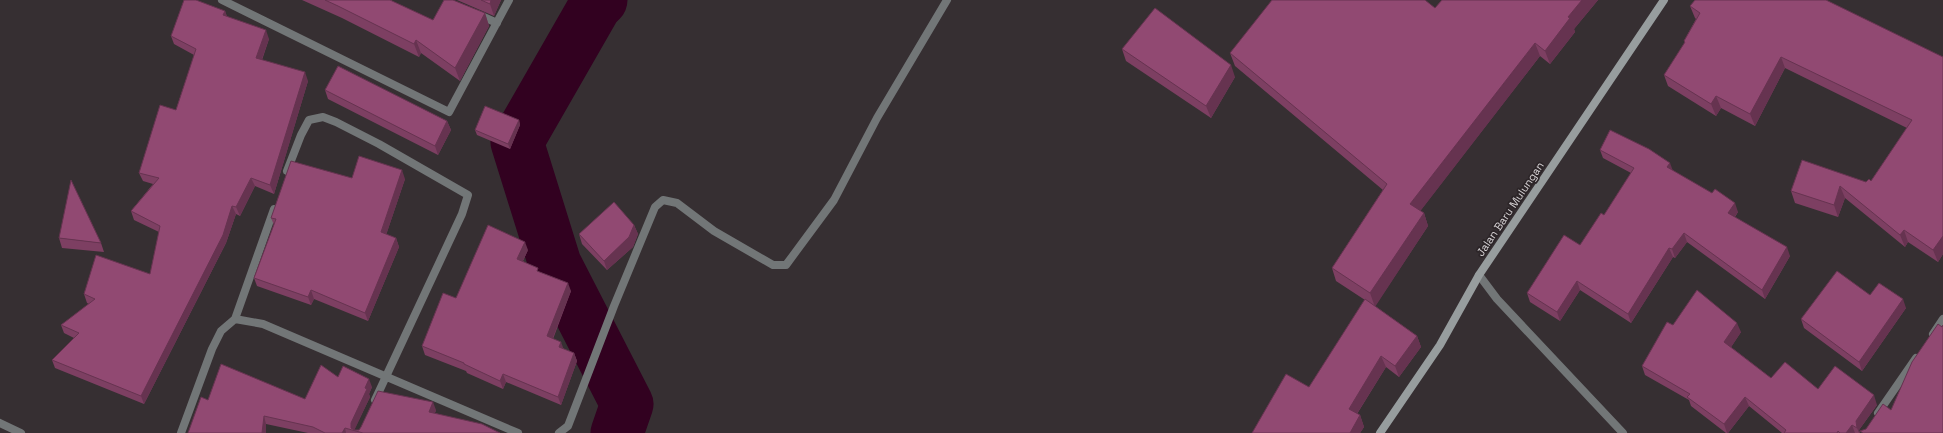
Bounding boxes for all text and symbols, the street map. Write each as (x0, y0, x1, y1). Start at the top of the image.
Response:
street label: Jalan Baru Mulungan (1473, 159, 1547, 259)

